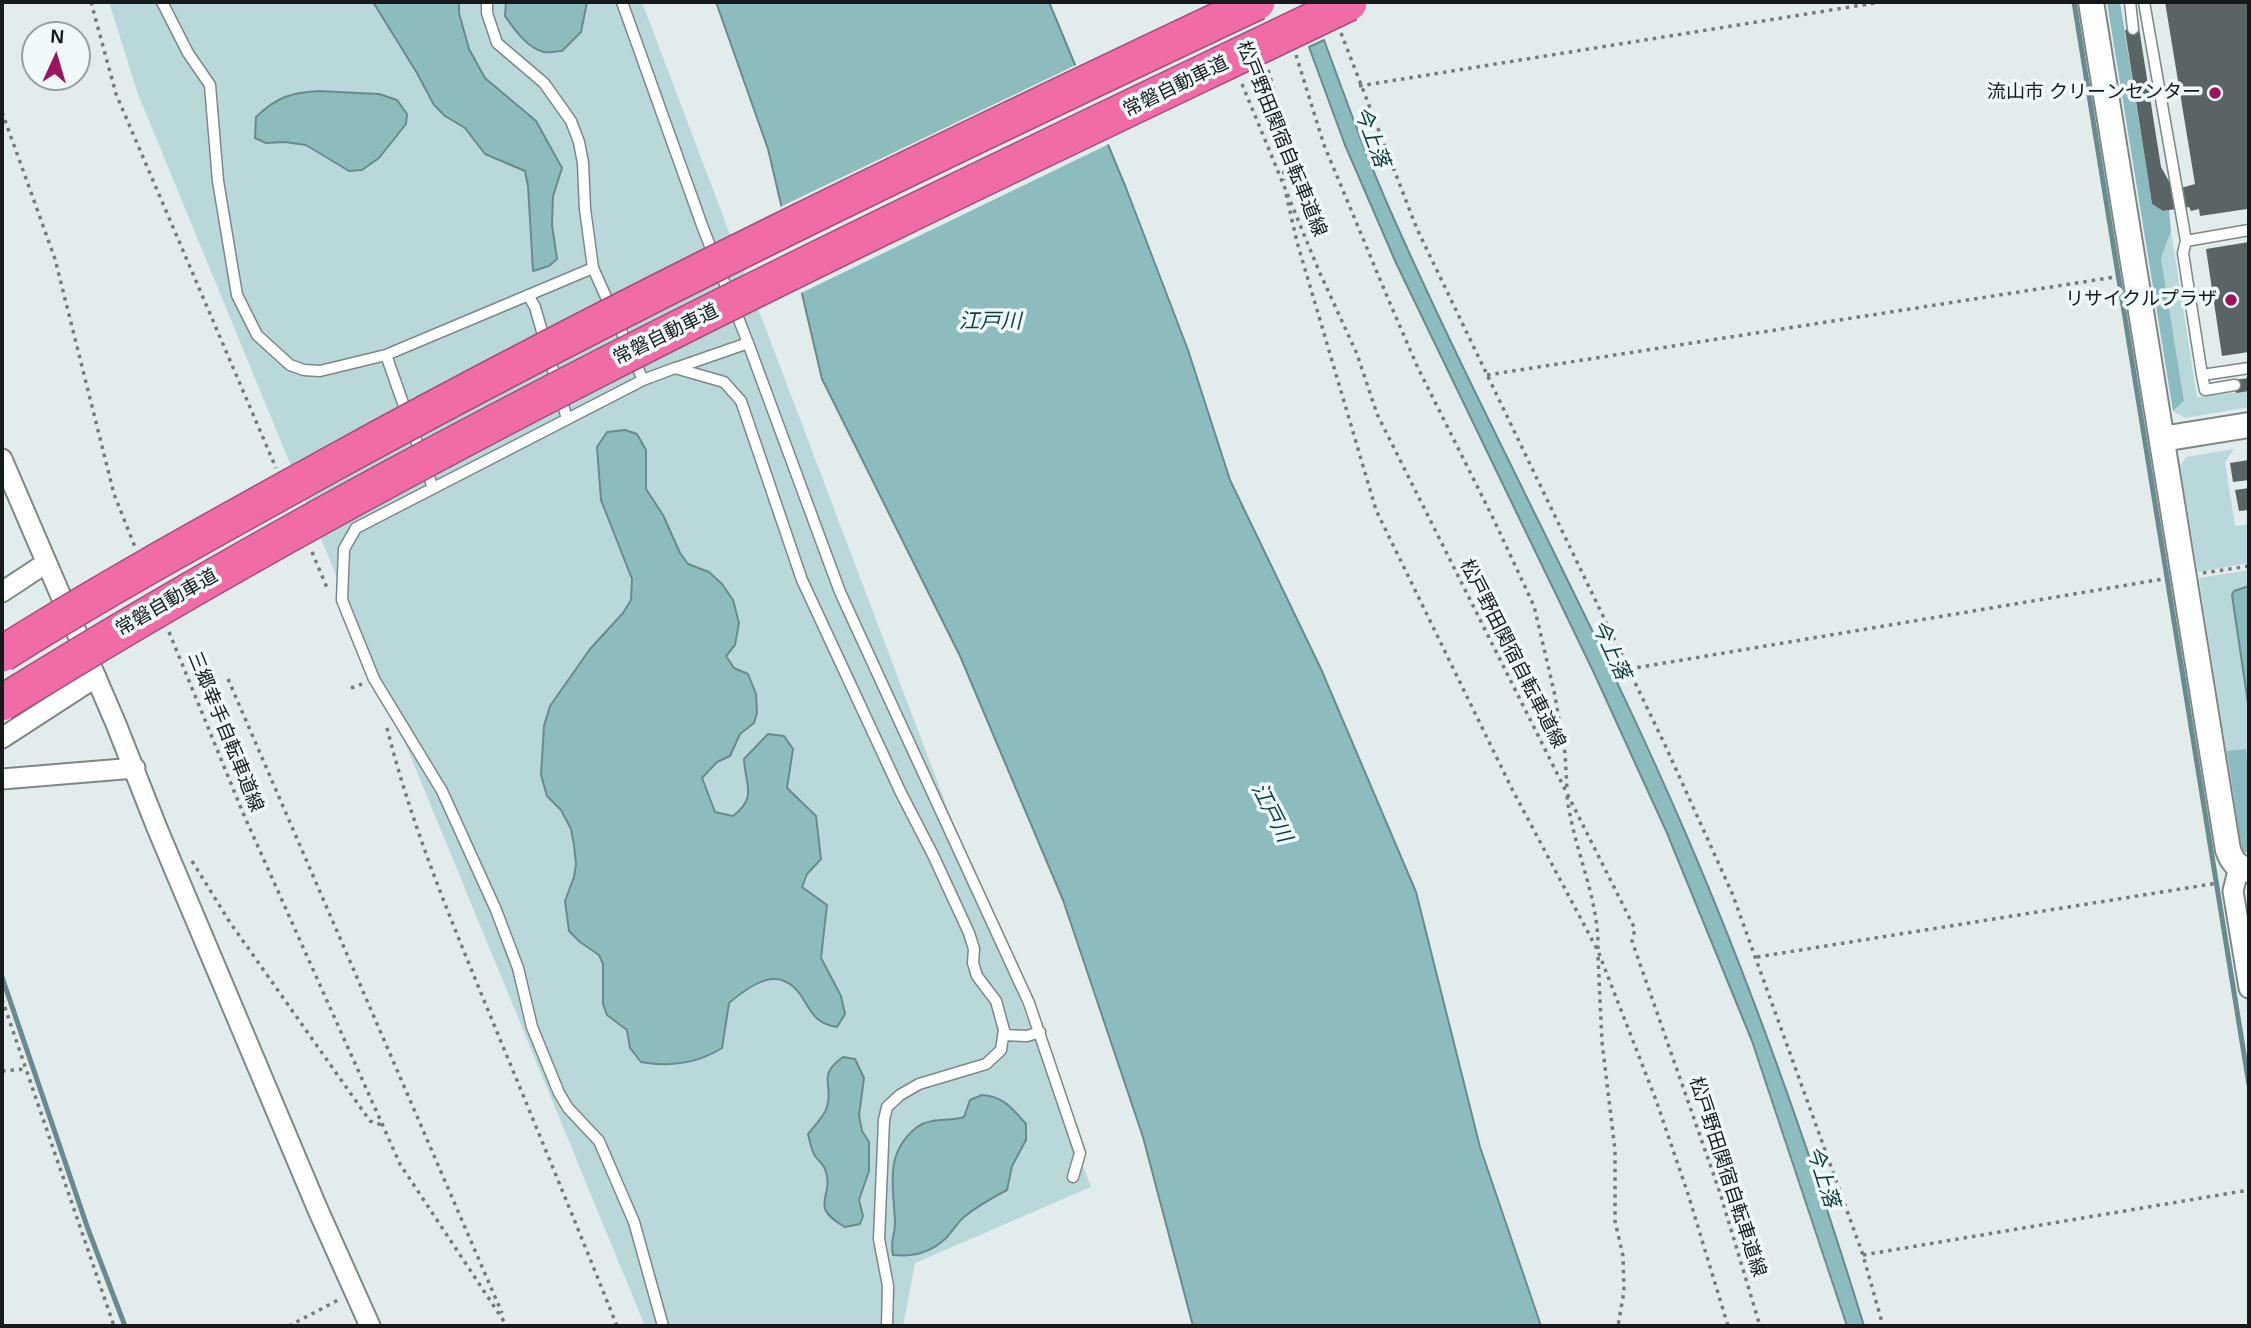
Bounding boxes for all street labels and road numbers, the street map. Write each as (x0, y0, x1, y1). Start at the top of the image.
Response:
street label: 松戸野田関宿自転車道線 (1231, 38, 1331, 240)
street label: 常磐自動車道 (1120, 52, 1232, 122)
street label: 常磐自動車道 (610, 300, 722, 370)
street label: 松戸野田関宿自転車道線 (1454, 556, 1570, 752)
street label: 常磐自動車道 (112, 565, 222, 641)
street label: 三郷幸手自転車道線 (182, 648, 268, 816)
street label: 松戸野田関宿自転車道線 (1684, 1074, 1770, 1280)

